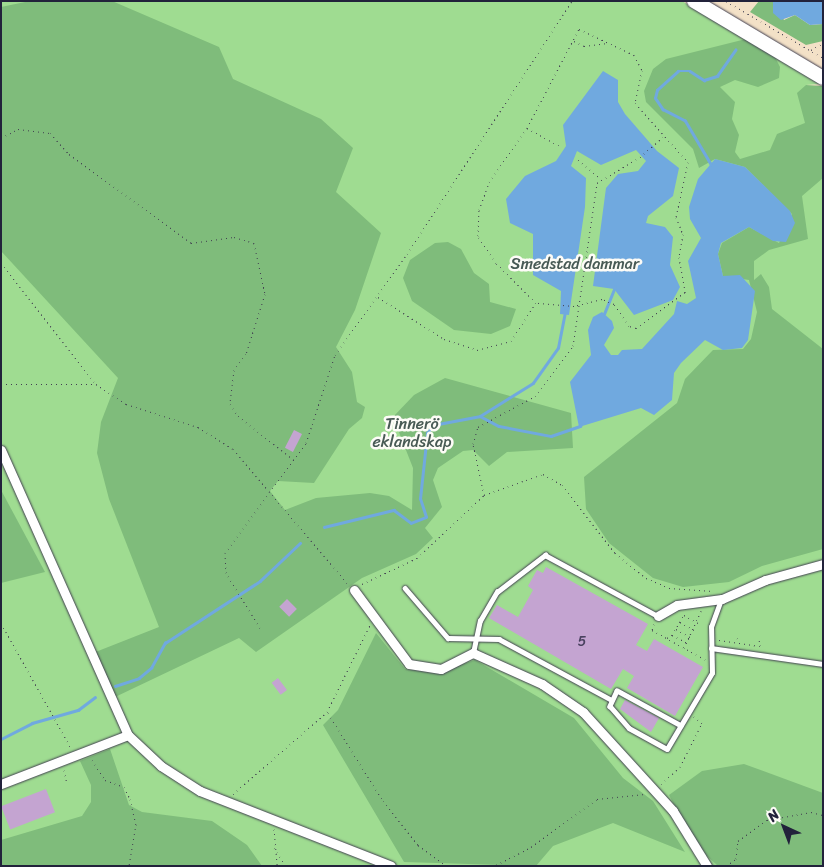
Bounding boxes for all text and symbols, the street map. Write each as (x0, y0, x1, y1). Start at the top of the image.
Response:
park label: Smedstad dammar (511, 254, 639, 274)
park label: Tinnerö eklandskap (373, 414, 451, 452)
house number: 5 (578, 634, 586, 650)
north arrow (759, 802, 809, 852)
text: N (761, 803, 785, 828)

